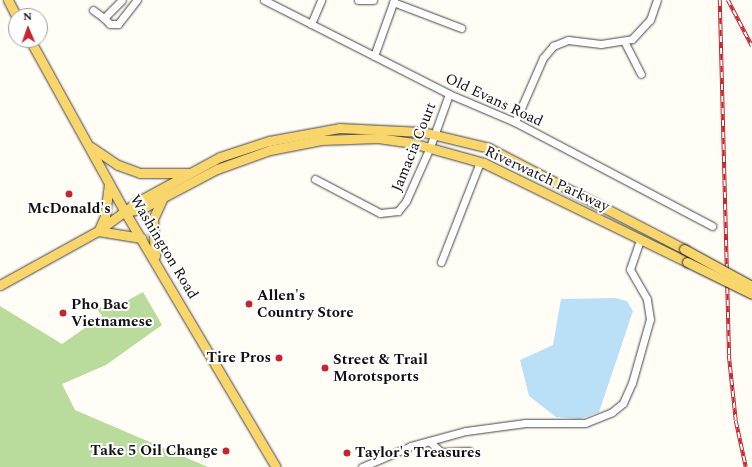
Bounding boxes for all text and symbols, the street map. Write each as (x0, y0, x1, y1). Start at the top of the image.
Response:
north arrow (8, 8, 48, 48)
text: N (23, 8, 32, 25)
street label: Old Evans Road (442, 70, 546, 130)
street label: Jamacia Court (388, 100, 440, 194)
street label: Riverwatch Parkway (482, 142, 612, 216)
marker: McDonald's (64, 189, 74, 199)
street label: Washington Road (126, 192, 202, 302)
place label: McDonald's (27, 200, 111, 218)
place label: Allen's Country Store (257, 286, 354, 321)
place label: Pho Bac Vietnamese (71, 295, 152, 330)
marker: Allen's Country Store (244, 299, 254, 309)
marker: Pho Bac Vietnamese (58, 308, 68, 318)
place label: Tire Pros (207, 349, 271, 367)
place label: Street & Trail Morotsports (333, 350, 428, 385)
marker: Tire Pros (274, 353, 284, 363)
marker: Street & Trail Morotsports (320, 363, 330, 373)
place label: Take 5 Oil Change (90, 442, 218, 460)
place label: Taylor's Treasures (355, 444, 481, 462)
marker: Take 5 Oil Change (221, 446, 231, 456)
marker: Taylor's Treasures (342, 448, 352, 458)

